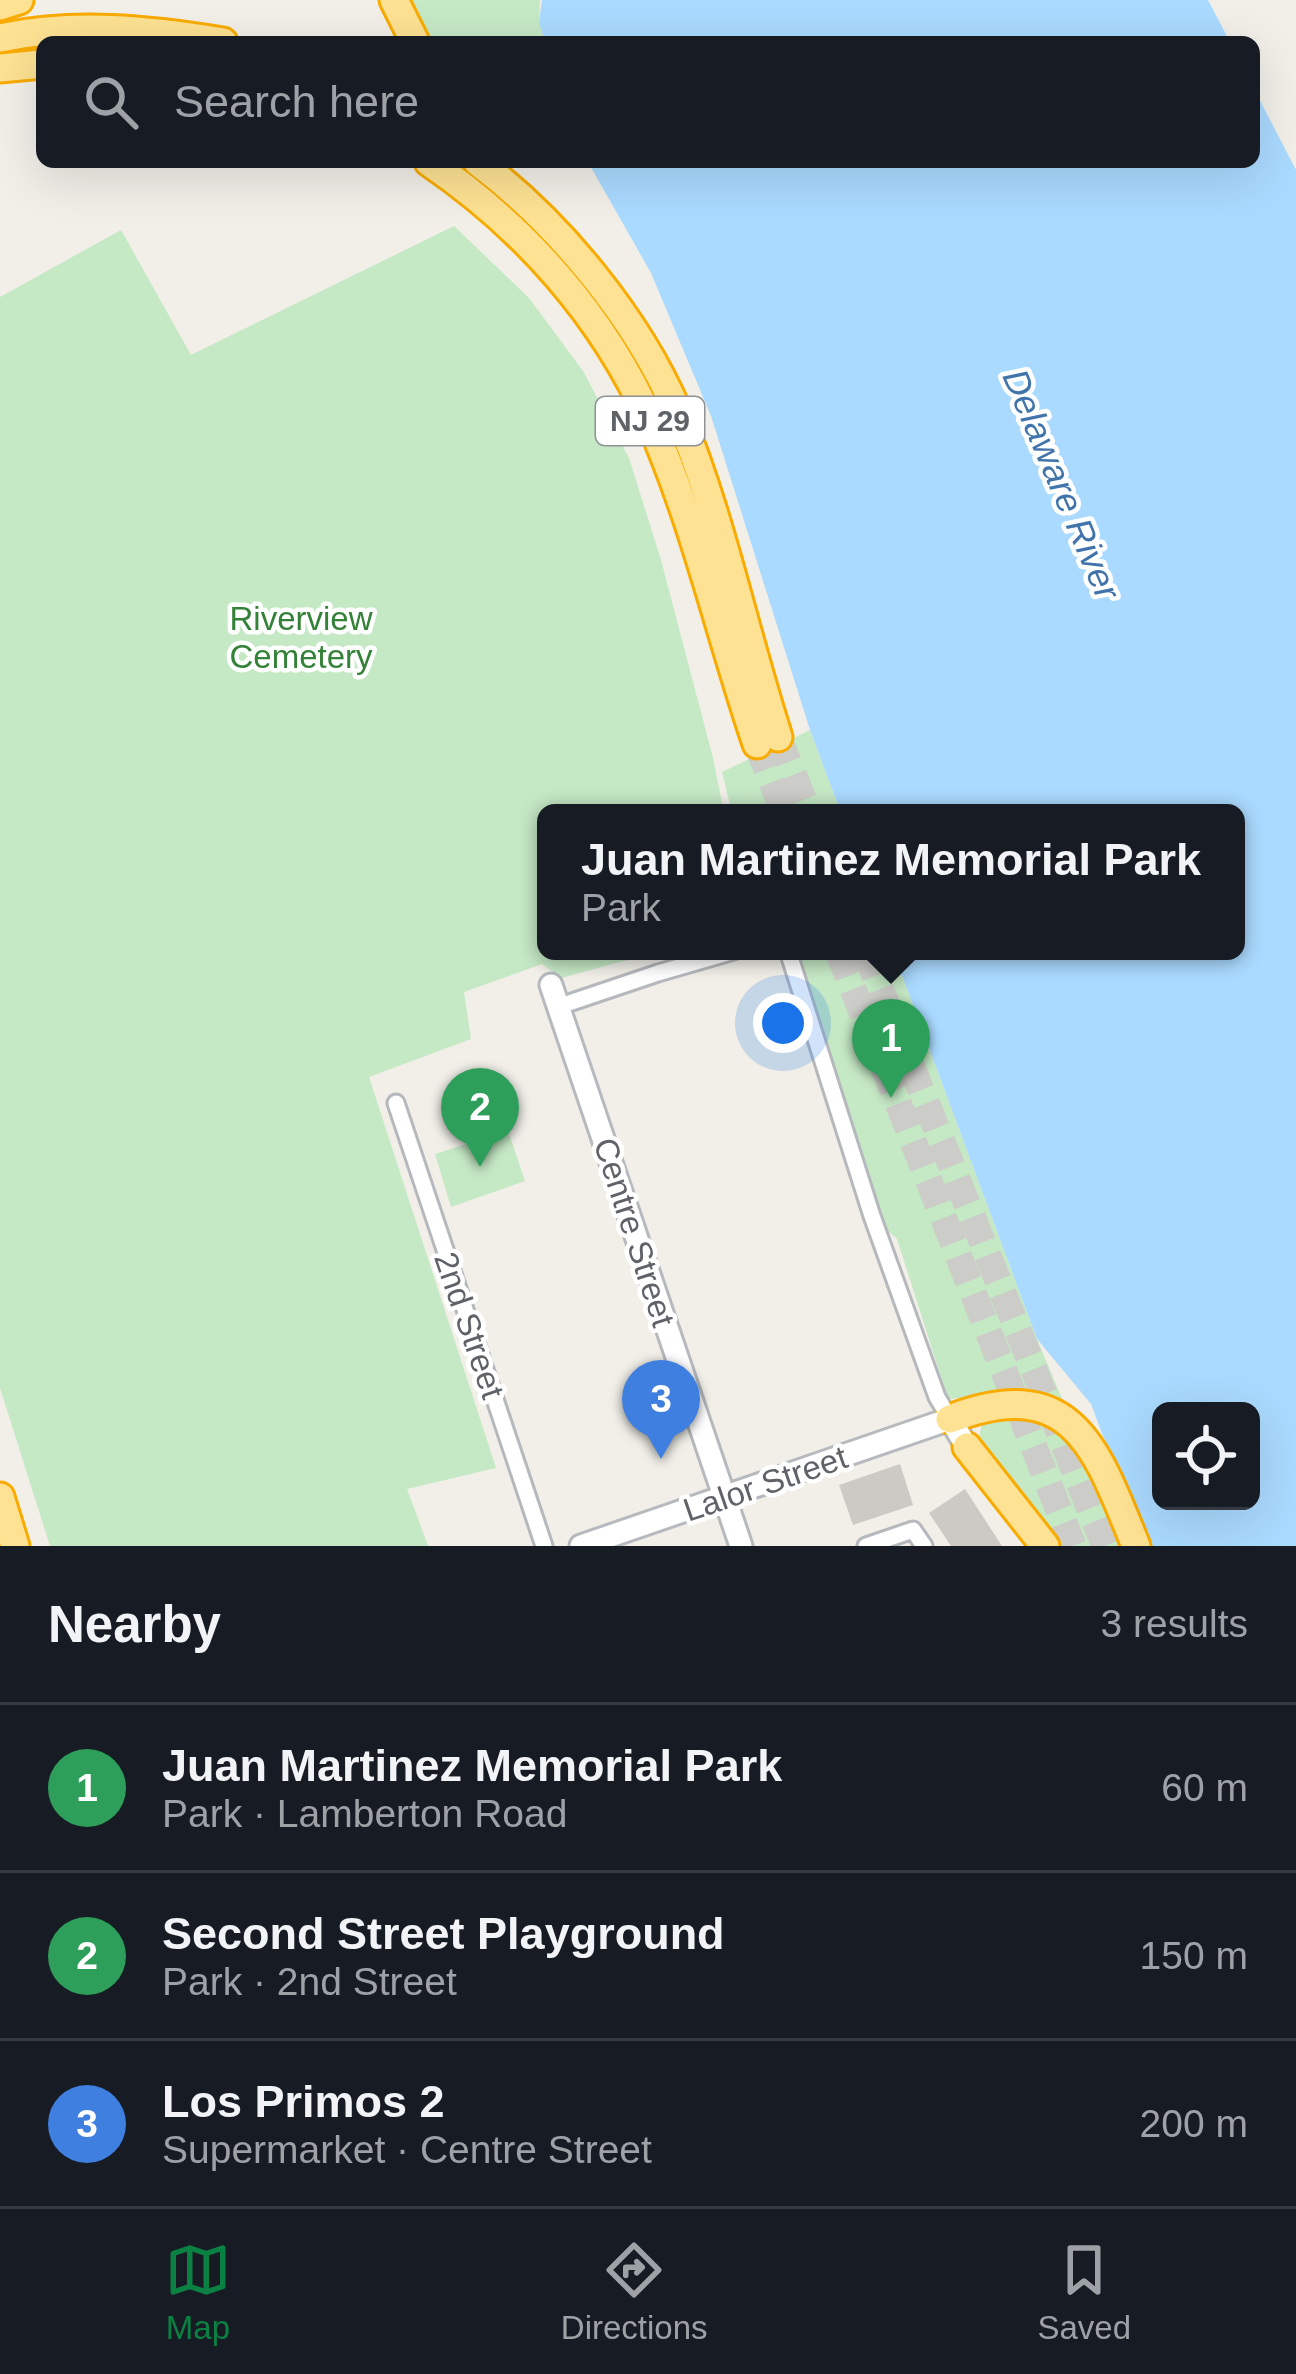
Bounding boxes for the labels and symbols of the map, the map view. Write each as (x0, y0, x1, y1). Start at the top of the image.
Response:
water label: Delaware River (995, 363, 1129, 607)
road number: NJ 29 (596, 397, 704, 445)
park label: Riverview Cemetery (229, 600, 373, 675)
your location (753, 993, 813, 1053)
pin: 1 (852, 999, 930, 1098)
pin: 2 (441, 1068, 519, 1167)
street label: Centre Street (587, 1133, 682, 1331)
street label: 2nd Street (427, 1247, 512, 1403)
pin: 3 (622, 1360, 700, 1459)
street label: Lalor Street (678, 1438, 852, 1529)

